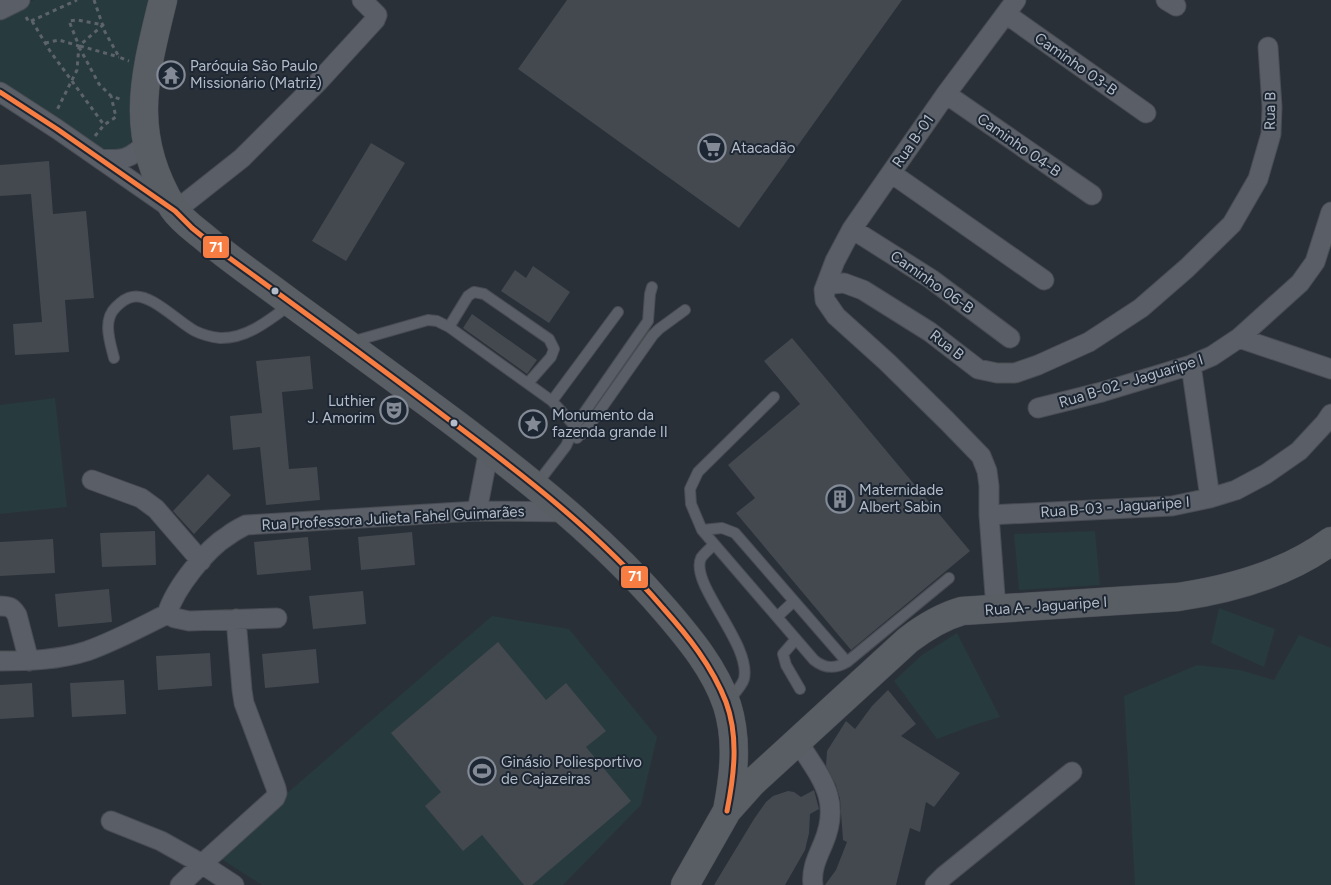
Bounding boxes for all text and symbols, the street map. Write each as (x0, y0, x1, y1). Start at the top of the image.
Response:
street label: Caminho 03-B (1031, 29, 1121, 99)
place label: Paróquia São Paulo Missionário (Matriz) (190, 57, 322, 92)
temple icon: Paróquia São Paulo Missionário (Matriz) (156, 60, 186, 90)
street label: Rua B (1261, 92, 1279, 130)
street label: Caminho 04-B (974, 109, 1064, 181)
street label: Rua B-01 (888, 111, 938, 171)
supermarket icon: Atacadão (697, 133, 727, 163)
place label: Atacadão (731, 139, 796, 157)
line badge: 71 (202, 235, 230, 259)
text: 71 (209, 239, 223, 256)
street label: Caminho 06-B (887, 247, 977, 317)
unlabelled marker (270, 286, 280, 296)
street label: Rua B (926, 326, 968, 364)
street label: Rua B-02 - Jaguaripe I (1057, 350, 1205, 412)
place label: Luthier J. Amorim (308, 392, 375, 427)
theatre icon: Luthier J. Amorim (379, 395, 409, 425)
place label: Monumento da fazenda grande II (552, 406, 668, 441)
place icon: Monumento da fazenda grande II (518, 409, 548, 439)
unlabelled marker (449, 418, 459, 428)
place label: Maternidade Albert Sabin (859, 481, 944, 516)
building icon: Maternidade Albert Sabin (825, 484, 855, 514)
street label: Rua B-03 - Jaguaripe I (1040, 493, 1190, 521)
street label: Rua Professora Julieta Fahel Guimarães (261, 502, 525, 534)
line badge: 71 (620, 565, 649, 589)
text: 71 (628, 568, 642, 585)
street label: Rua A- Jaguaripe I (984, 593, 1108, 619)
place label: Ginásio Poliesportivo de Cajazeiras (501, 753, 642, 788)
sports icon: Ginásio Poliesportivo de Cajazeiras (467, 756, 497, 786)

